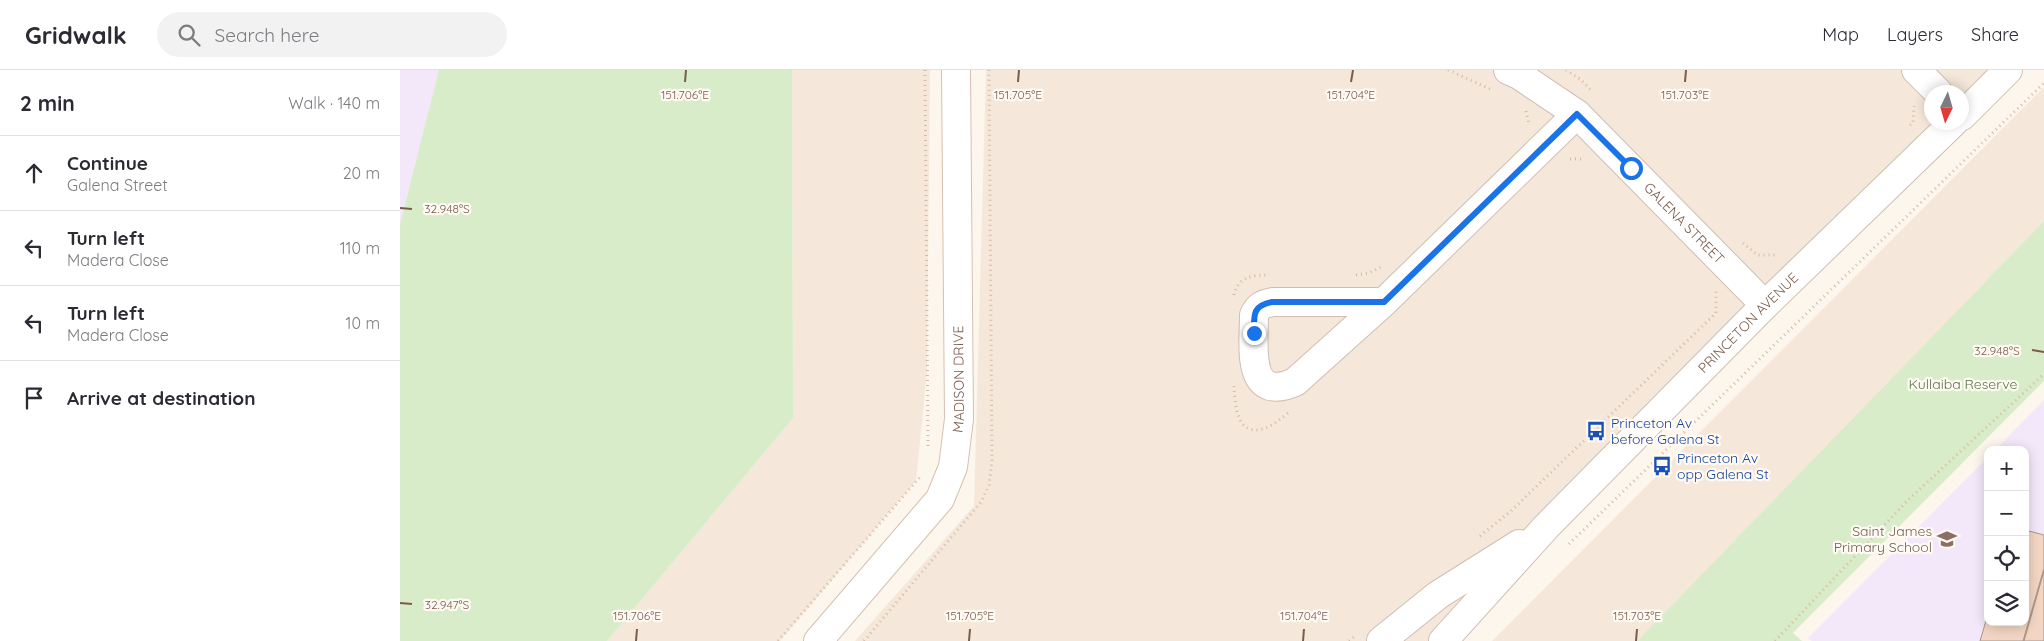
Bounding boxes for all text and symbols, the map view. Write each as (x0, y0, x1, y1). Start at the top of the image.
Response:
search box (157, 12, 507, 57)
text: Gridwalk (25, 20, 127, 50)
icon: search (175, 21, 203, 49)
text: Search here (215, 23, 319, 47)
text: Map (1822, 23, 1859, 46)
text: Layers (1887, 23, 1943, 46)
text: Share (1971, 23, 2019, 46)
north arrow (1924, 85, 1969, 130)
text: 151.706°E (661, 87, 709, 102)
text: 151.705°E (994, 87, 1042, 102)
text: 151.704°E (1327, 87, 1375, 102)
text: 151.703°E (1661, 87, 1709, 102)
text: 2 min (20, 90, 75, 116)
text: Walk · 140 m (288, 93, 380, 113)
text: Continue (67, 151, 148, 175)
route start (1620, 157, 1643, 180)
icon: ahead (20, 159, 48, 187)
text: 20 m (343, 163, 380, 183)
text: Galena Street (67, 175, 168, 195)
street label: GALENA STREET (1640, 178, 1728, 268)
text: 32.948°S (424, 201, 470, 216)
text: Turn left (67, 226, 145, 250)
icon: left (20, 234, 48, 262)
text: 110 m (340, 238, 380, 258)
text: Madera Close (67, 250, 169, 270)
street label: PRINCETON AVENUE (1694, 269, 1802, 377)
text: Turn left (67, 301, 145, 325)
icon: left (20, 309, 48, 337)
text: 10 m (346, 313, 380, 333)
route end (1243, 322, 1266, 345)
text: Madera Close (67, 325, 169, 345)
street label: MADISON DRIVE (948, 325, 968, 434)
text: 32.948°S (1974, 343, 2020, 358)
park label: Kullaiba Reserve (1909, 375, 2018, 393)
icon: arrive (20, 384, 48, 412)
text: Arrive at destination (67, 386, 256, 410)
place label: Princeton Av before Galena St (1611, 414, 1720, 448)
bus stop icon: Princeton Av before Galena St (1585, 420, 1607, 442)
map controls (1984, 446, 2029, 626)
button: + (1984, 446, 2029, 491)
place label: Princeton Av opp Galena St (1677, 449, 1769, 483)
bus stop icon: Princeton Av opp Galena St (1651, 455, 1673, 477)
button: − (1984, 491, 2029, 536)
place label: Saint James Primary School (1834, 522, 1932, 556)
school or university icon: Saint James Primary School (1936, 528, 1958, 550)
button: locate (1984, 536, 2029, 581)
button: layers (1984, 581, 2029, 626)
text: 32.947°S (425, 597, 470, 612)
text: 151.706°E (613, 608, 661, 623)
text: 151.705°E (946, 608, 994, 623)
text: 151.704°E (1280, 608, 1328, 623)
text: 151.703°E (1613, 608, 1661, 623)

